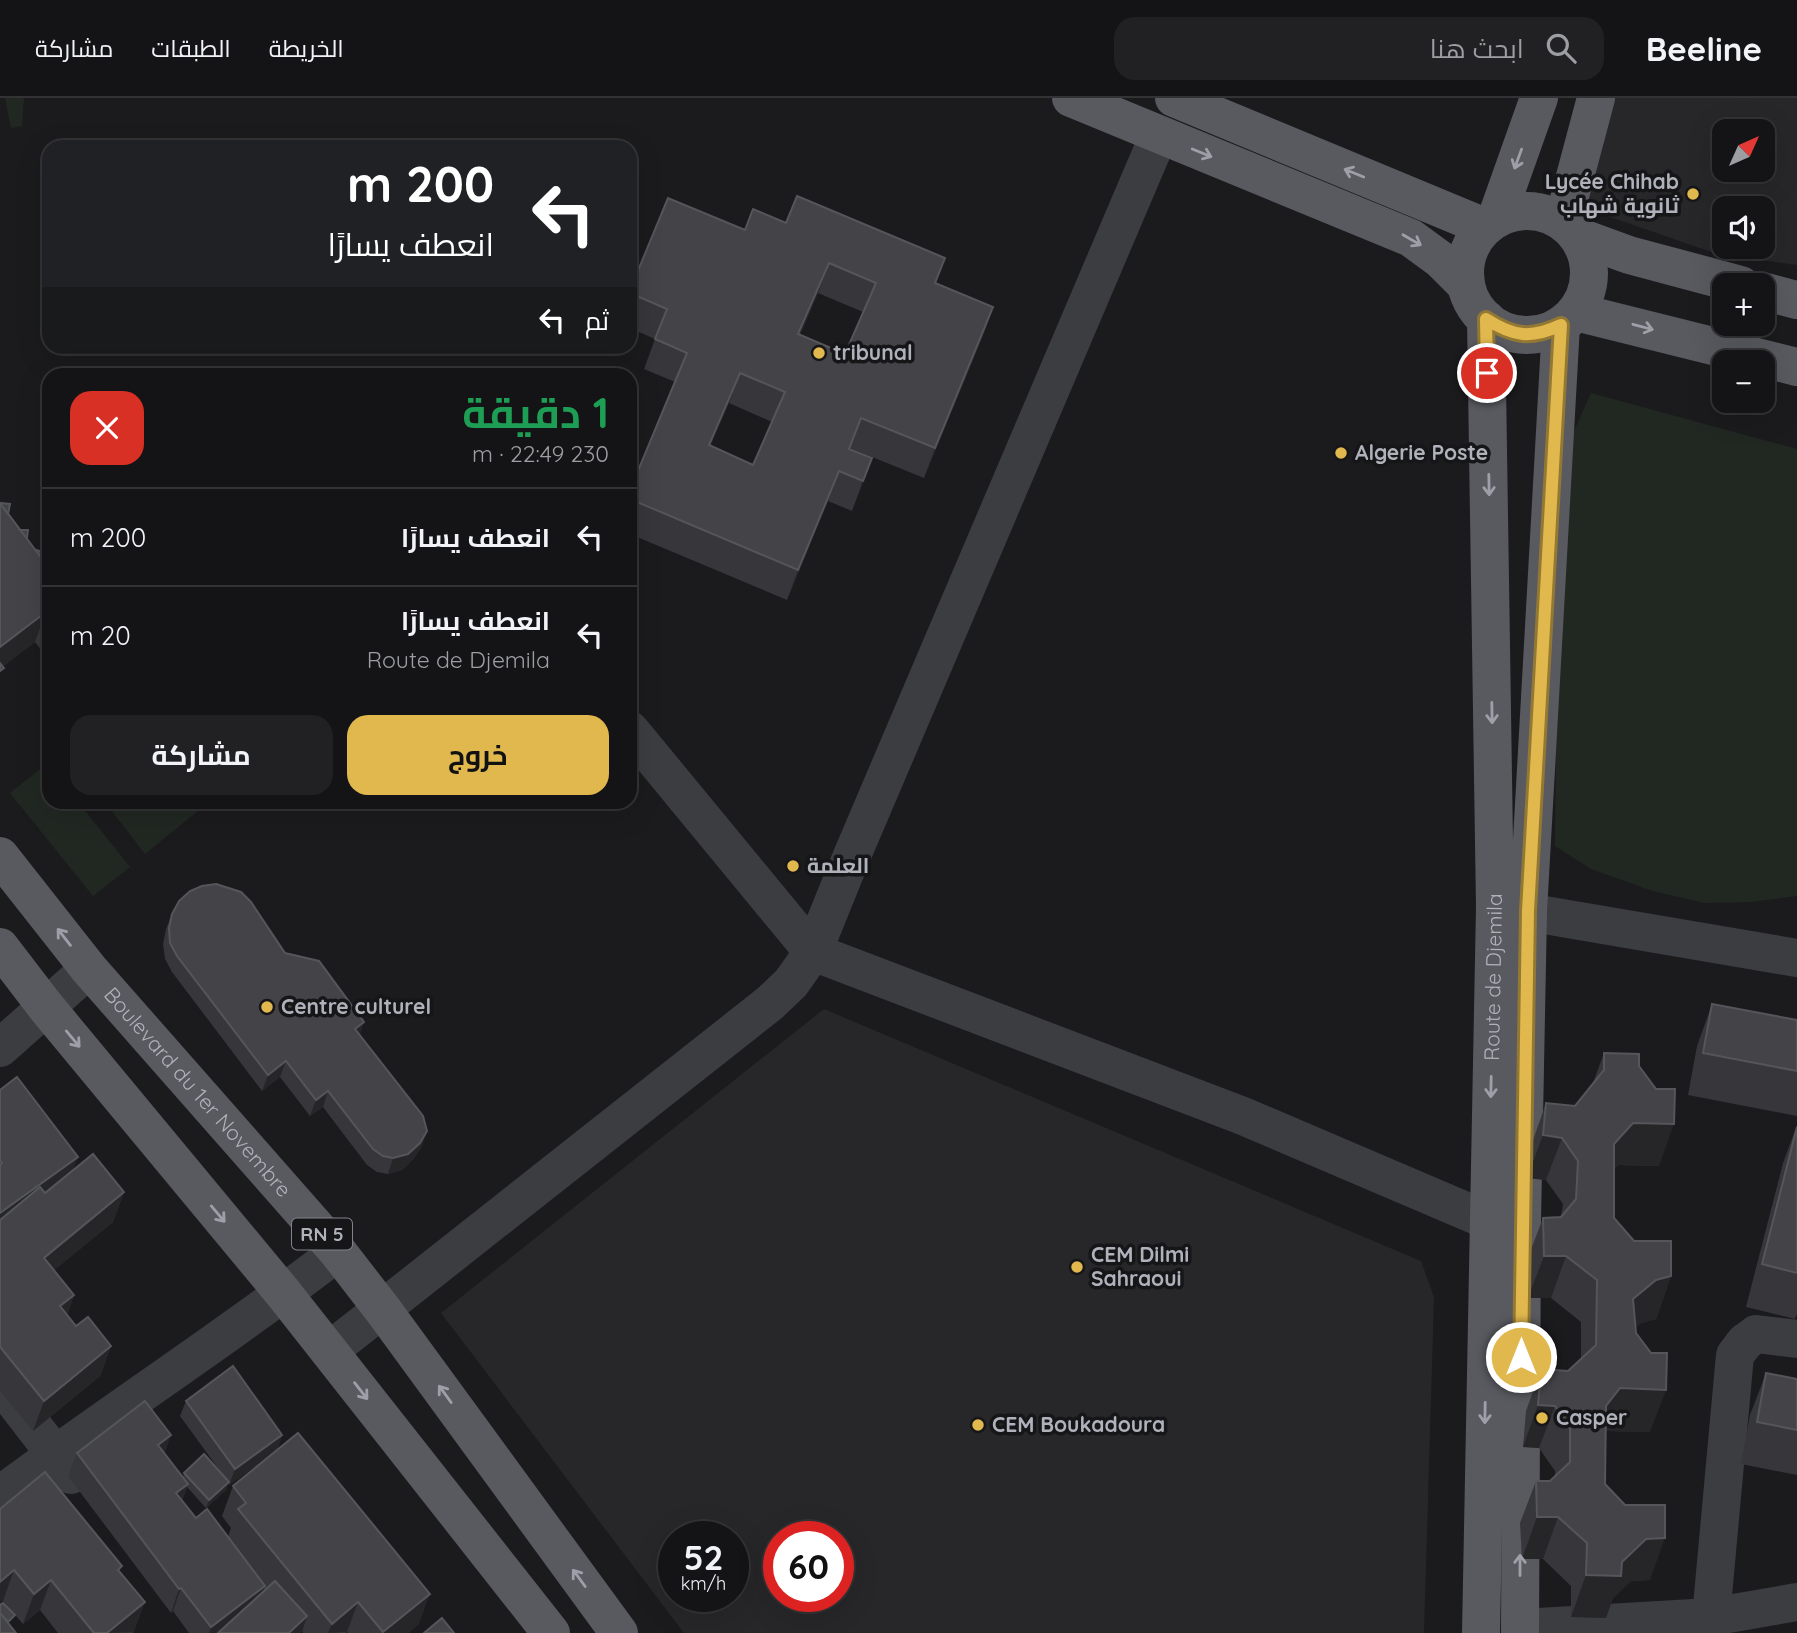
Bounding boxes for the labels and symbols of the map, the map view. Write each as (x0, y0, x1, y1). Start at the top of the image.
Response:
north arrow (1712, 119, 1774, 182)
one-way arrow (1191, 147, 1212, 160)
one-way arrow (1511, 147, 1523, 169)
one-way arrow (1344, 165, 1365, 178)
place label: Lycée Chihab ثانوية شهاب (1545, 168, 1679, 219)
marker: Lycée Chihab ثانوية شهاب (1685, 186, 1701, 202)
one-way arrow (1401, 234, 1421, 248)
one-way arrow (1631, 321, 1653, 334)
place label: tribunal (833, 339, 913, 365)
pin (1457, 343, 1517, 403)
marker: tribunal (811, 345, 827, 361)
place label: Algerie Poste (1355, 439, 1488, 465)
marker: Algerie Poste (1333, 445, 1349, 461)
one-way arrow (1482, 474, 1496, 497)
one-way arrow (1485, 701, 1499, 724)
place label: العلمة (807, 852, 869, 878)
marker: العلمة (785, 858, 801, 874)
street label: Route de Djemila (1478, 893, 1507, 1061)
one-way arrow (56, 929, 71, 947)
street label: Boulevard du 1er Novembre (99, 981, 297, 1202)
place label: Centre culturel (281, 993, 431, 1019)
marker: Centre culturel (259, 999, 275, 1015)
one-way arrow (65, 1029, 80, 1047)
one-way arrow (1484, 1076, 1498, 1099)
one-way arrow (210, 1205, 226, 1223)
road number: RN 5 (292, 1218, 352, 1250)
place label: CEM Dilmi Sahraoui (1091, 1241, 1189, 1291)
marker: CEM Dilmi Sahraoui (1069, 1259, 1085, 1275)
position arrow (1484, 1320, 1558, 1394)
one-way arrow (353, 1381, 368, 1400)
one-way arrow (437, 1385, 452, 1404)
one-way arrow (1479, 1401, 1492, 1424)
place label: Casper (1556, 1404, 1627, 1430)
marker: Casper (1534, 1410, 1550, 1426)
place label: CEM Boukadoura (992, 1411, 1165, 1437)
marker: CEM Boukadoura (970, 1417, 986, 1433)
speed limit sign: 60 (763, 1521, 854, 1612)
one-way arrow (1514, 1554, 1527, 1577)
one-way arrow (572, 1569, 586, 1588)

